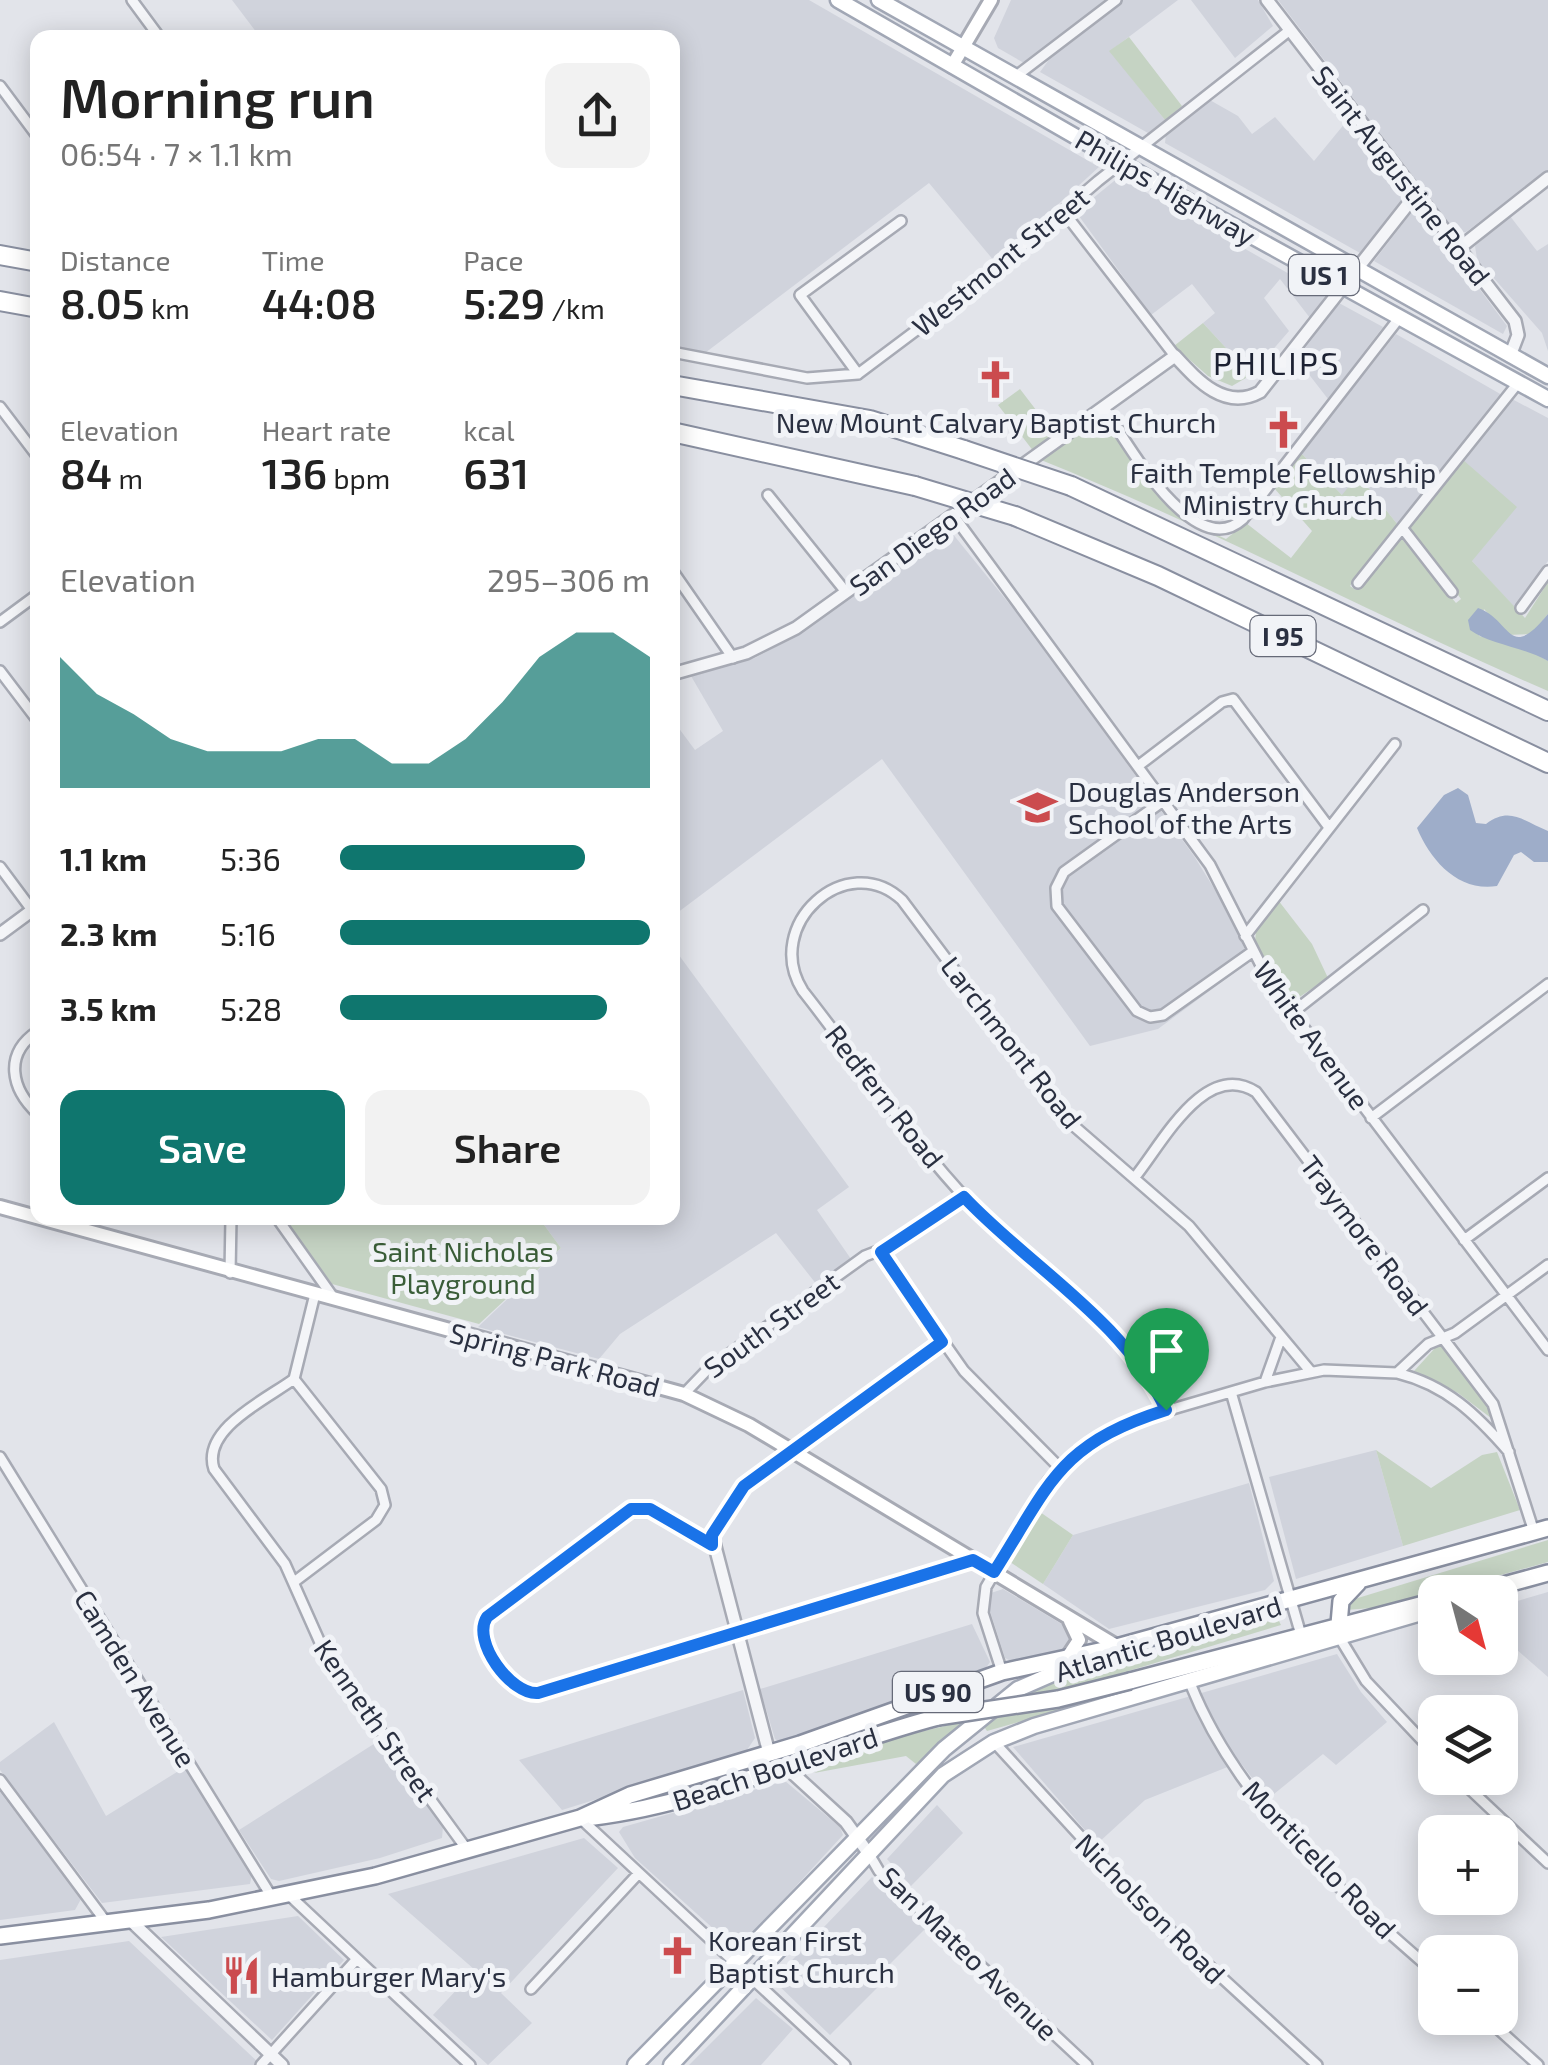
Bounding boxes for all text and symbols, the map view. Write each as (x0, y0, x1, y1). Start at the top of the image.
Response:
street label: Saint Augustine Road (1306, 58, 1498, 292)
text: Morning run (60, 63, 375, 129)
button: share (545, 63, 650, 168)
street label: Philips Highway (1070, 122, 1262, 252)
text: 06:54 · 7 × 1.1 km (60, 134, 293, 172)
street label: Westmont Street (905, 179, 1095, 343)
text: Distance (60, 243, 171, 277)
text: Time (262, 243, 324, 277)
text: Pace (463, 243, 524, 277)
road number: US 1 (1289, 255, 1359, 295)
text: 8.05 (60, 277, 145, 327)
text: 44:08 (262, 277, 377, 327)
text: 5:29 (463, 277, 545, 327)
text: km (145, 291, 190, 325)
text: /km (545, 291, 605, 325)
district label: PHILIPS (1213, 343, 1341, 381)
church icon: New Mount Calvary Baptist Church (975, 359, 1017, 401)
place label: New Mount Calvary Baptist Church (776, 405, 1216, 439)
church icon: Faith Temple Fellowship Ministry Church (1262, 409, 1304, 451)
text: Elevation (60, 413, 179, 447)
text: Heart rate (262, 413, 391, 447)
text: kcal (463, 413, 515, 447)
text: 84 (60, 447, 112, 497)
text: 136 (262, 447, 327, 497)
text: 631 (463, 447, 529, 497)
place label: Faith Temple Fellowship Ministry Church (1130, 455, 1436, 521)
street label: San Diego Road (843, 460, 1021, 602)
text: m (112, 461, 143, 495)
text: bpm (327, 461, 390, 495)
text: Elevation (60, 560, 196, 598)
text: 295–306 m (487, 560, 650, 598)
road number: I 95 (1250, 616, 1316, 656)
place label: Douglas Anderson School of the Arts (1068, 774, 1300, 840)
school or university icon: Douglas Anderson School of the Arts (1017, 786, 1059, 828)
text: 1.1 km (60, 839, 147, 877)
text: 5:36 (220, 839, 281, 877)
text: 2.3 km (60, 914, 158, 952)
text: 5:16 (220, 914, 276, 952)
street label: Larchmont Road (934, 949, 1090, 1135)
street label: White Avenue (1247, 954, 1377, 1116)
text: 3.5 km (60, 989, 157, 1027)
text: 5:28 (220, 989, 282, 1027)
street label: Redfern Road (819, 1018, 951, 1174)
button: Save (60, 1090, 345, 1205)
button: Share (365, 1090, 650, 1205)
street label: Traymore Road (1294, 1148, 1436, 1322)
park label: Saint Nicholas Playground (372, 1234, 554, 1300)
street label: South Street (697, 1264, 845, 1384)
pin (1124, 1308, 1209, 1411)
street label: Spring Park Road (446, 1315, 664, 1403)
icon: arrive (1139, 1323, 1194, 1378)
north arrow (1418, 1575, 1518, 1675)
map controls (1418, 1575, 1518, 2035)
street label: Camden Avenue (68, 1583, 204, 1773)
street label: Atlantic Boulevard (1051, 1587, 1285, 1689)
street label: Kenneth Street (308, 1633, 444, 1807)
road number: US 90 (893, 1672, 983, 1712)
button: layers (1418, 1695, 1518, 1795)
street label: Beach Boulevard (668, 1719, 882, 1817)
street label: Monticello Road (1236, 1773, 1404, 1945)
button: + (1418, 1815, 1518, 1915)
street label: Nicholson Road (1069, 1826, 1233, 1990)
street label: San Mateo Avenue (873, 1859, 1065, 2047)
place label: Korean First Baptist Church (708, 1923, 895, 1989)
church icon: Korean First Baptist Church (657, 1935, 699, 1977)
button: − (1418, 1935, 1518, 2035)
restaurant icon: Hamburger Mary's (220, 1955, 262, 1997)
place label: Hamburger Mary's (271, 1959, 506, 1993)

